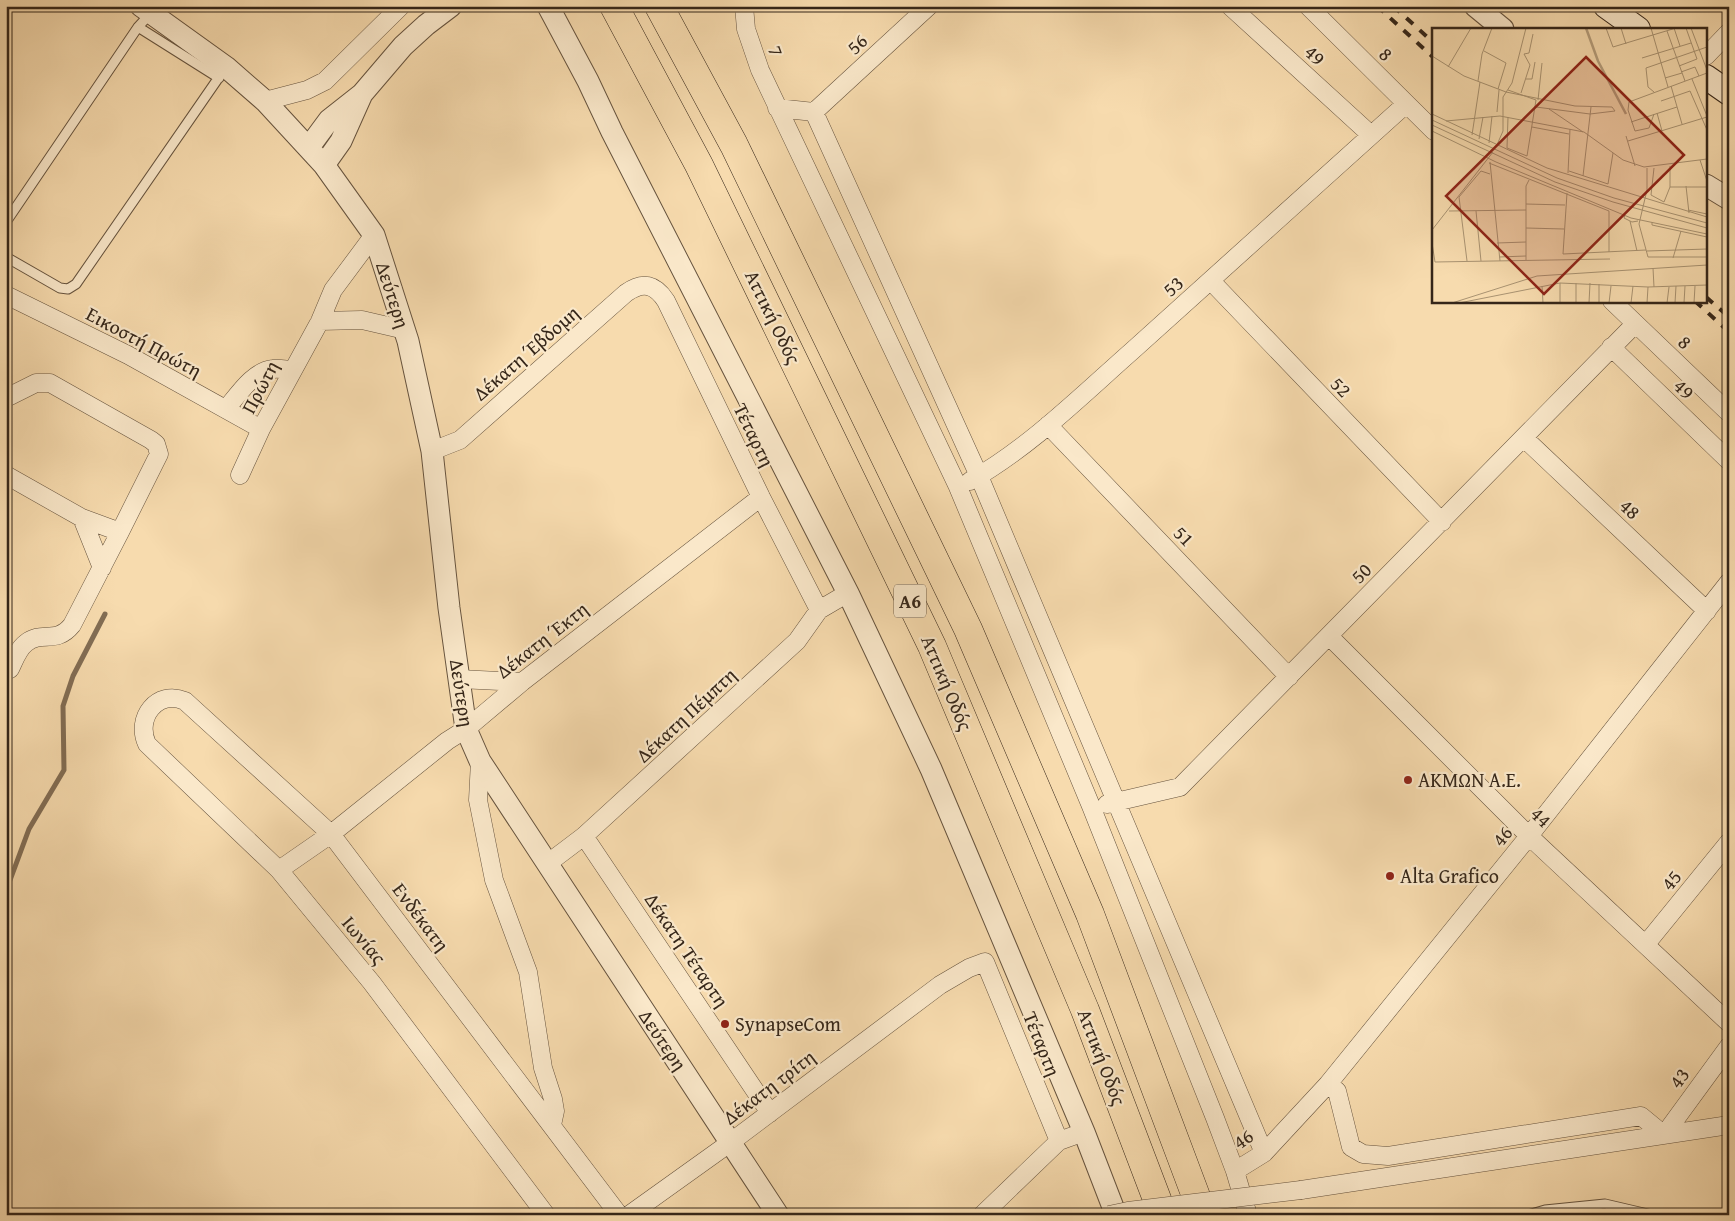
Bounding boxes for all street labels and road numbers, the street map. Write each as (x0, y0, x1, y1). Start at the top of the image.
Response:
street label: 56 (840, 26, 874, 61)
street label: 49 (1298, 37, 1332, 72)
street label: 8 (1373, 40, 1400, 67)
street label: 7 (761, 41, 792, 60)
street label: Δεύτερη (369, 258, 418, 332)
street label: Αττική Οδός (738, 265, 809, 369)
street label: 53 (1156, 268, 1190, 303)
street label: Δέκατη Έβδομη (466, 298, 585, 407)
street label: Εικοστή Πρώτη (81, 299, 207, 384)
street label: 8 (1672, 328, 1699, 355)
street label: Πρώτη (233, 355, 286, 419)
street label: 52 (1324, 370, 1358, 404)
street label: 49 (1667, 372, 1701, 406)
street label: Τέταρτη (727, 398, 782, 471)
street label: 48 (1613, 491, 1647, 526)
street label: 51 (1167, 519, 1201, 553)
street label: 50 (1344, 556, 1378, 590)
road number: Α6 (894, 584, 926, 618)
street label: Δέκατη Έκτη (489, 594, 594, 685)
street label: Αττική Οδός (914, 630, 981, 736)
street label: Δεύτερη (443, 657, 482, 729)
street label: Δέκατη Πέμπτη (629, 660, 742, 769)
street label: 44 (1524, 800, 1558, 834)
street label: 46 (1484, 819, 1519, 852)
street label: 45 (1653, 863, 1688, 896)
street label: Ενδέκατη (386, 876, 457, 957)
street label: Δέκατη Τέταρτη (638, 887, 737, 1013)
street label: Ιωνίας (335, 909, 394, 971)
street label: Δεύτερη (632, 1003, 695, 1076)
street label: Αττική Οδός (1071, 1004, 1134, 1110)
street label: Τέταρτη (1016, 1007, 1069, 1081)
street label: Δέκατη τρίτη (716, 1042, 821, 1131)
street label: 43 (1661, 1061, 1696, 1094)
street label: 46 (1227, 1121, 1259, 1156)

